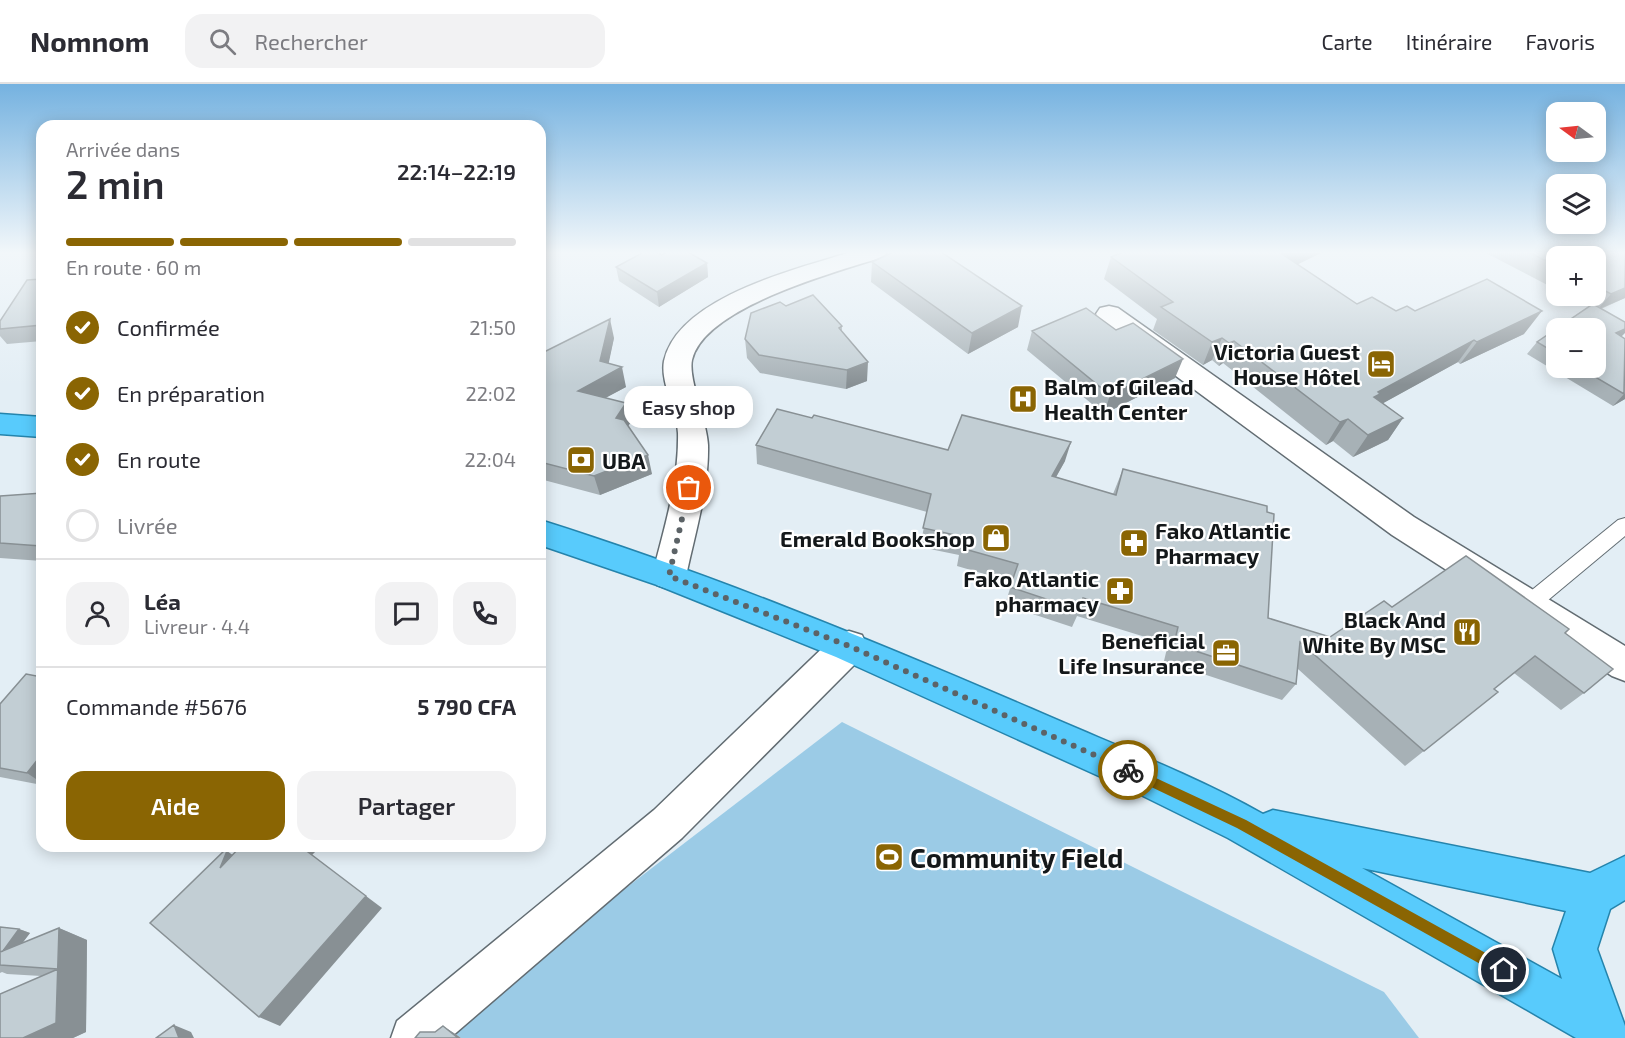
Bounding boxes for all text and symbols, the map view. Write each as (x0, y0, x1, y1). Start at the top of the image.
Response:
search box (185, 14, 605, 68)
text: Nomnom (30, 24, 149, 58)
icon: search (206, 25, 239, 58)
text: Rechercher (254, 28, 368, 54)
text: Carte (1321, 29, 1373, 54)
text: Itinéraire (1406, 29, 1492, 54)
text: Favoris (1525, 29, 1595, 54)
north arrow (1546, 102, 1606, 162)
map controls (1546, 102, 1606, 378)
text: Arrivée dans (66, 137, 180, 161)
text: 22:14–22:19 (397, 158, 516, 184)
text: 2 min (66, 160, 165, 207)
button: layers (1546, 174, 1606, 234)
button: + (1546, 246, 1606, 306)
text: En route · 60 m (66, 255, 201, 279)
icon: check (66, 311, 99, 344)
text: Confirmée (117, 314, 220, 340)
text: 21:50 (469, 315, 516, 339)
button: − (1546, 318, 1606, 378)
place label: Victoria Guest House Hôtel (1213, 338, 1361, 389)
hotel icon: Victoria Guest House Hôtel (1365, 348, 1397, 380)
place label: Balm of Gilead Health Center (1044, 373, 1194, 424)
icon: check (66, 377, 99, 410)
text: En préparation (117, 380, 265, 406)
text: 22:02 (466, 381, 516, 405)
hospital icon: Balm of Gilead Health Center (1007, 383, 1039, 415)
callout: Easy shop (624, 386, 754, 428)
text: Easy shop (642, 395, 735, 419)
icon: check (66, 443, 99, 476)
bank icon: UBA (565, 444, 597, 476)
text: En route (117, 446, 201, 472)
text: 22:04 (464, 447, 516, 471)
place label: UBA (602, 447, 646, 473)
pin (663, 462, 714, 513)
icon: bag (672, 471, 705, 504)
text: Livrée (117, 512, 178, 538)
place label: Fako Atlantic Pharmacy (1155, 517, 1291, 569)
shop icon: Emerald Bookshop (980, 522, 1012, 554)
place label: Emerald Bookshop (780, 525, 975, 551)
pharmacy icon: Fako Atlantic Pharmacy (1118, 527, 1150, 559)
place label: Fako Atlantic pharmacy (963, 565, 1100, 617)
pharmacy icon: Fako Atlantic pharmacy (1104, 575, 1136, 607)
button: person (66, 582, 129, 645)
button: chat (375, 582, 438, 645)
button: phone (453, 582, 516, 645)
text: Léa (144, 588, 181, 614)
place label: Black And White By MSC (1302, 606, 1446, 658)
text: Livreur · 4.4 (144, 614, 250, 638)
restaurant icon: Black And White By MSC (1451, 616, 1483, 648)
place label: Beneficial Life Insurance (1058, 627, 1206, 678)
office icon: Beneficial Life Insurance (1210, 637, 1242, 669)
text: Commande #5676 (66, 693, 247, 719)
text: 5 790 CFA (417, 693, 516, 719)
courier (1098, 740, 1158, 800)
icon: bike (1112, 754, 1145, 787)
button: Aide (66, 771, 285, 840)
button: Partager (297, 771, 516, 840)
sports icon: Community Field (873, 841, 905, 873)
place label: Community Field (910, 841, 1123, 874)
pin (1478, 944, 1529, 995)
icon: home (1487, 953, 1520, 986)

